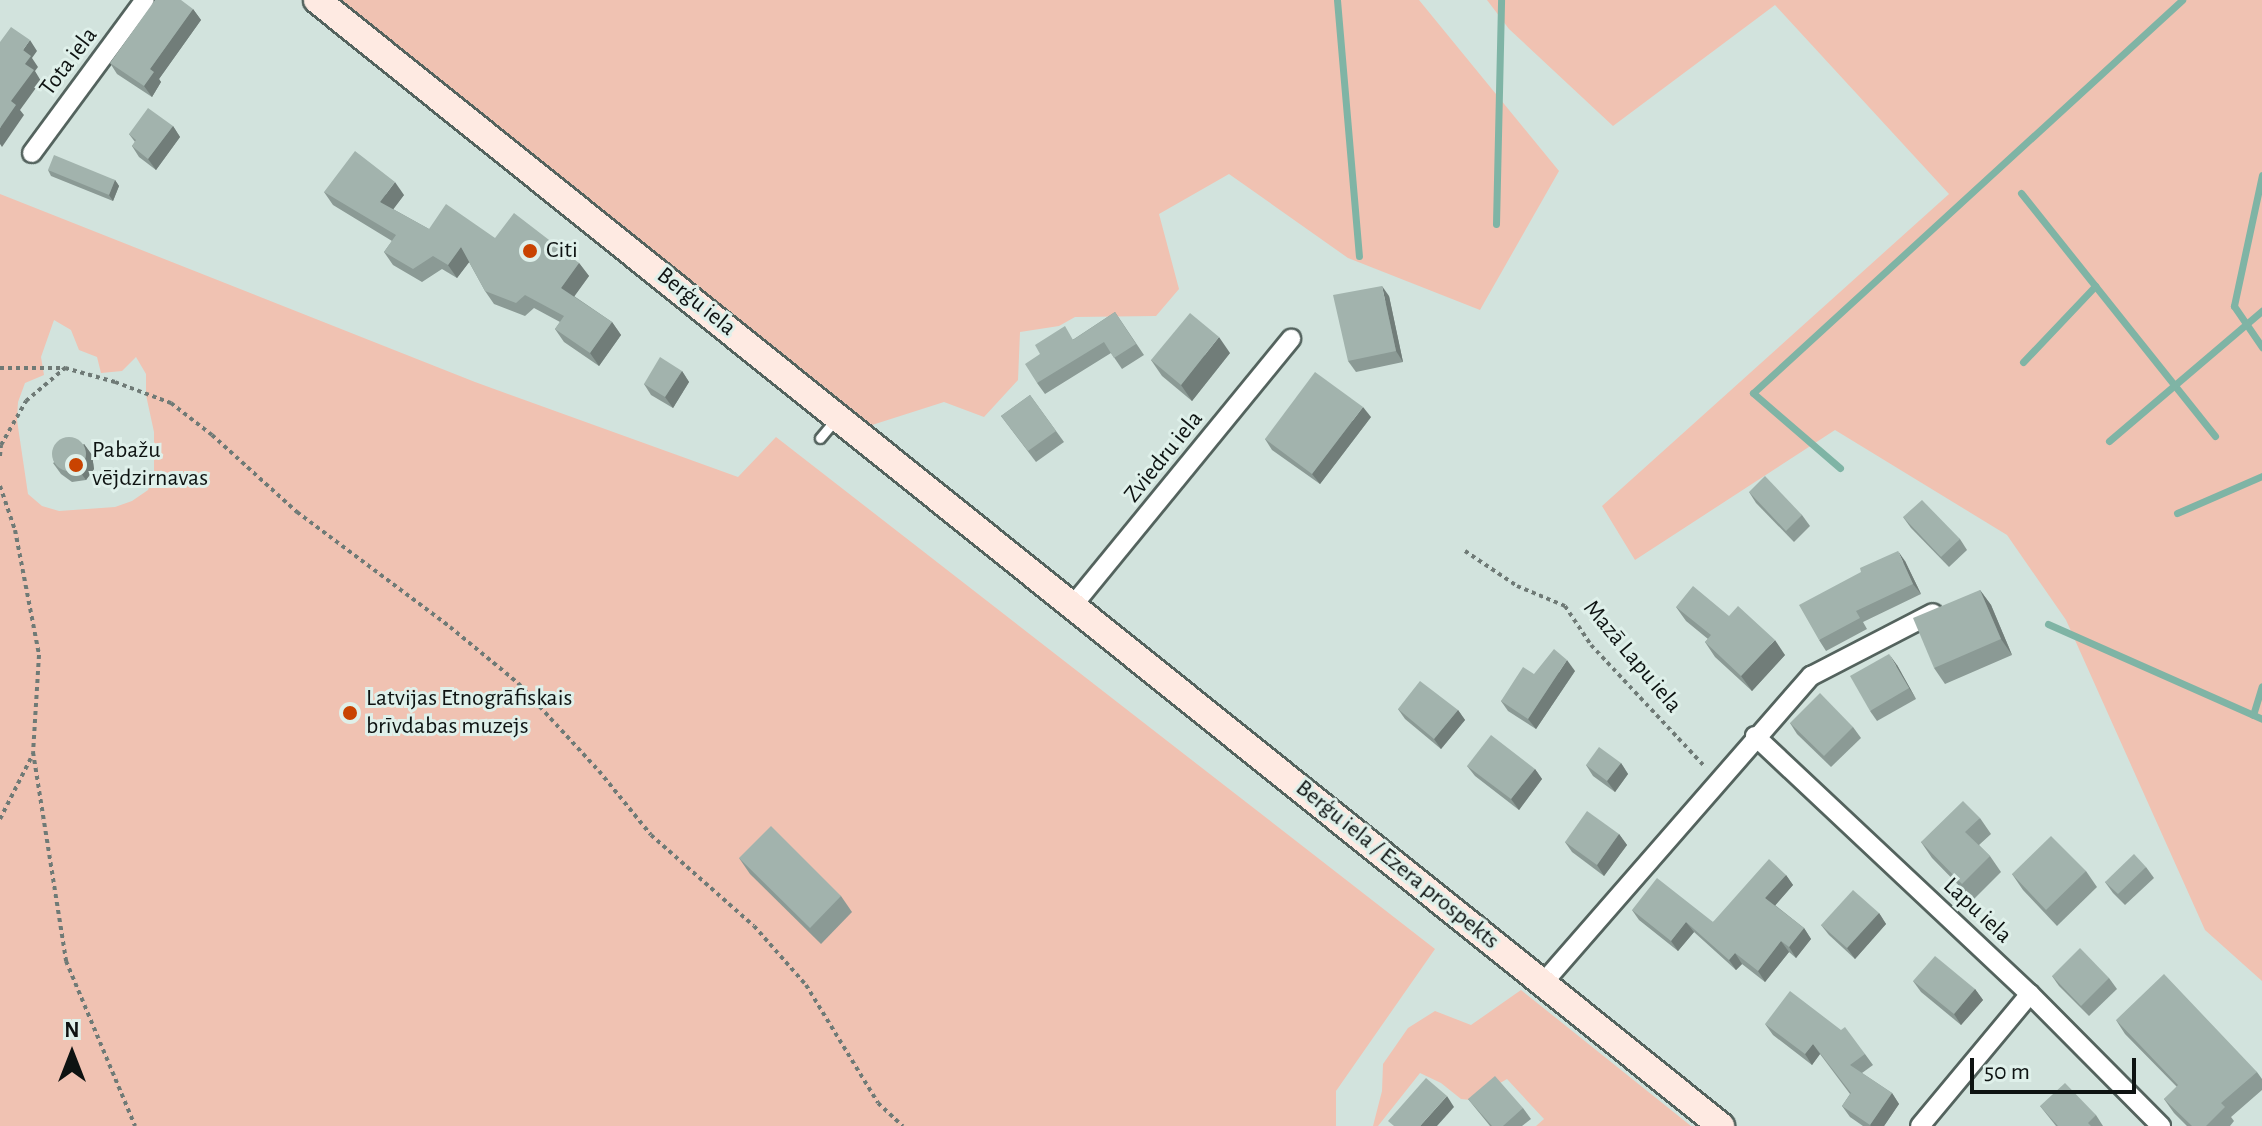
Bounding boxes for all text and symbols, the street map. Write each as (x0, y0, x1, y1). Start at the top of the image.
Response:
street label: Tota iela (34, 22, 104, 102)
place label: Citi (546, 237, 578, 265)
marker: Citi (521, 242, 539, 260)
street label: Berģu iela (651, 261, 741, 343)
street label: Zviedru iela (1118, 405, 1210, 509)
place label: Pabažu vējdzirnavas (92, 437, 208, 493)
marker: Pabažu vējdzirnavas (67, 456, 85, 474)
street label: Mazā Lapu iela (1577, 595, 1687, 719)
place label: Latvijas Etnogrāfiskais brīvdabas muzejs (366, 685, 572, 741)
marker: Latvijas Etnogrāfiskais brīvdabas muzejs (341, 704, 359, 722)
street label: Berģu iela / Ezera prospekts (1289, 774, 1505, 956)
street label: Lapu iela (1937, 872, 2017, 950)
north arrow (32, 1014, 112, 1094)
text: N (64, 1019, 80, 1041)
scale bar (1974, 1042, 2140, 1092)
text: 50 m (1984, 1060, 2030, 1084)

